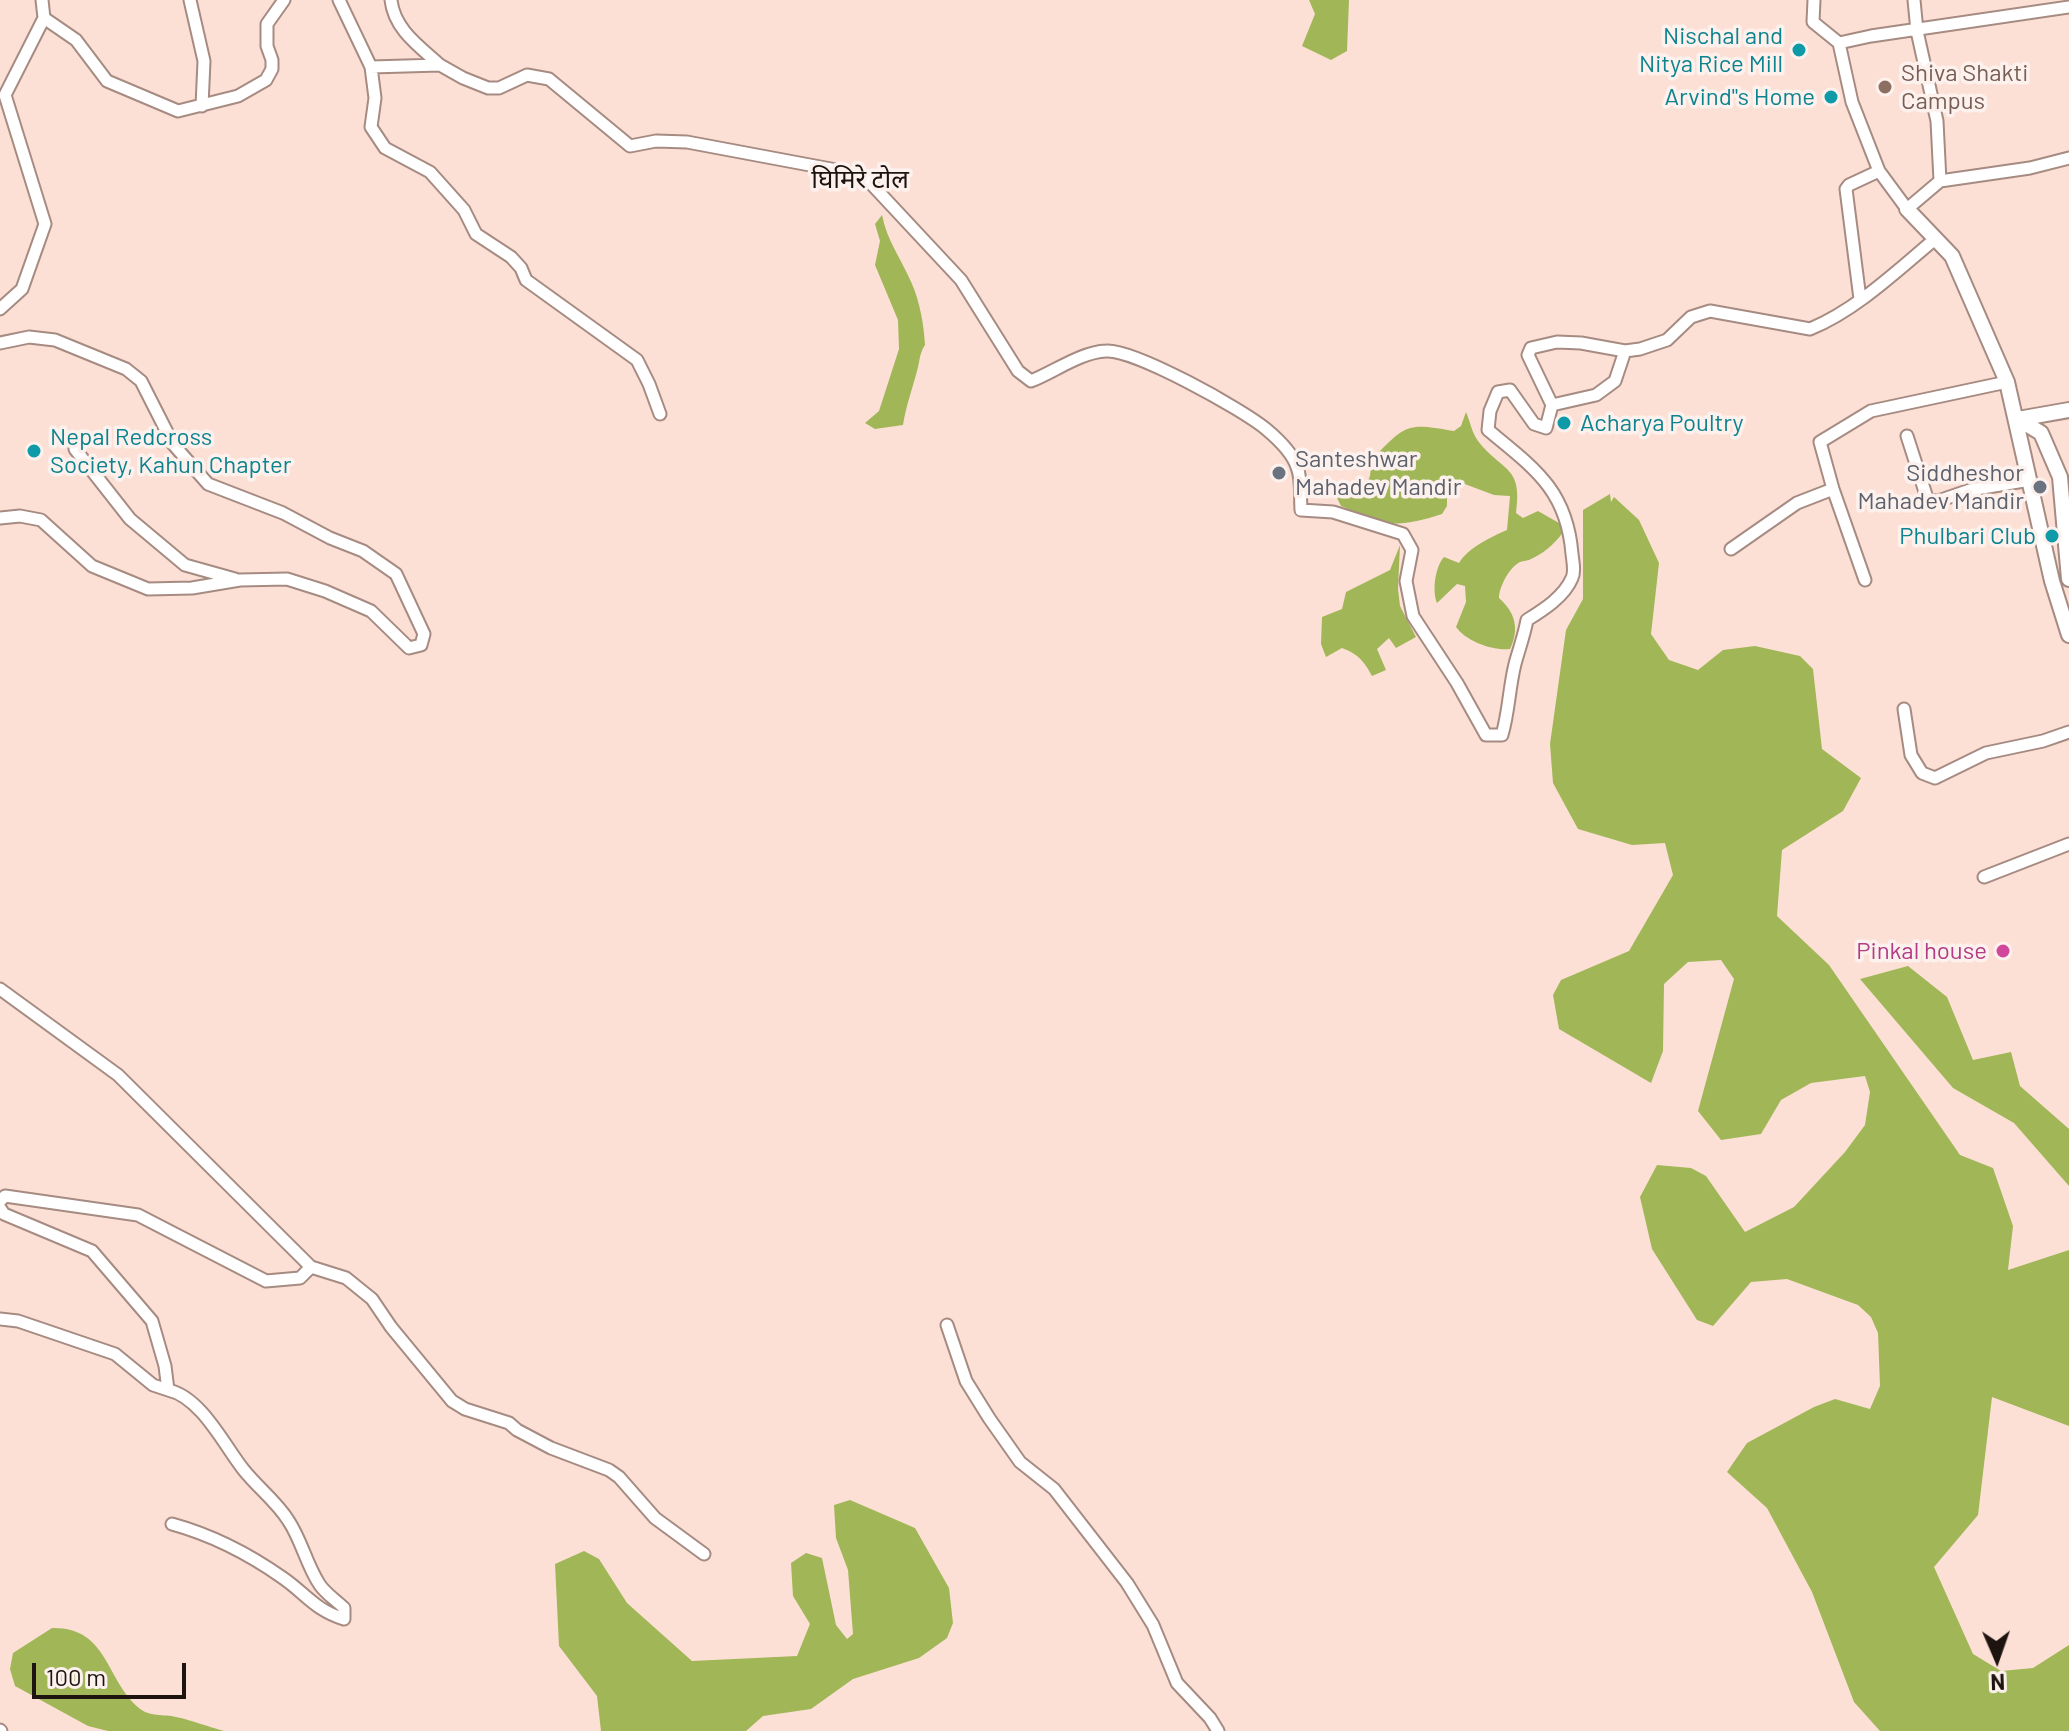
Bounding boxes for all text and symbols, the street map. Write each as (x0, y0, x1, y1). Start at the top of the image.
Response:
place label: Nischal and Nitya Rice Mill (1639, 22, 1783, 78)
marker: Nischal and Nitya Rice Mill (1790, 41, 1808, 59)
place label: Shiva Shakti Campus (1901, 59, 2028, 115)
marker: Shiva Shakti Campus (1876, 78, 1894, 96)
place label: Arvind"s Home (1664, 83, 1815, 111)
marker: Arvind"s Home (1822, 88, 1840, 106)
district label: घिमिरे टोल (811, 163, 909, 195)
place label: Acharya Poultry (1580, 409, 1744, 437)
marker: Acharya Poultry (1555, 414, 1573, 432)
place label: Nepal Redcross Society, Kahun Chapter (50, 423, 292, 479)
marker: Nepal Redcross Society, Kahun Chapter (25, 442, 43, 460)
place label: Santeshwar Mahadev Mandir (1295, 445, 1462, 501)
place label: Siddheshor Mahadev Mandir (1857, 459, 2024, 515)
marker: Santeshwar Mahadev Mandir (1270, 464, 1288, 482)
marker: Siddheshor Mahadev Mandir (2031, 478, 2049, 496)
place label: Phulbari Club (1899, 522, 2036, 550)
marker: Phulbari Club (2043, 527, 2061, 545)
place label: Pinkal house (1856, 937, 1987, 965)
marker: Pinkal house (1994, 942, 2012, 960)
north arrow (1957, 1619, 2037, 1699)
scale bar (36, 1647, 190, 1697)
text: 100 m (46, 1662, 106, 1691)
text: N (1990, 1670, 2006, 1696)

